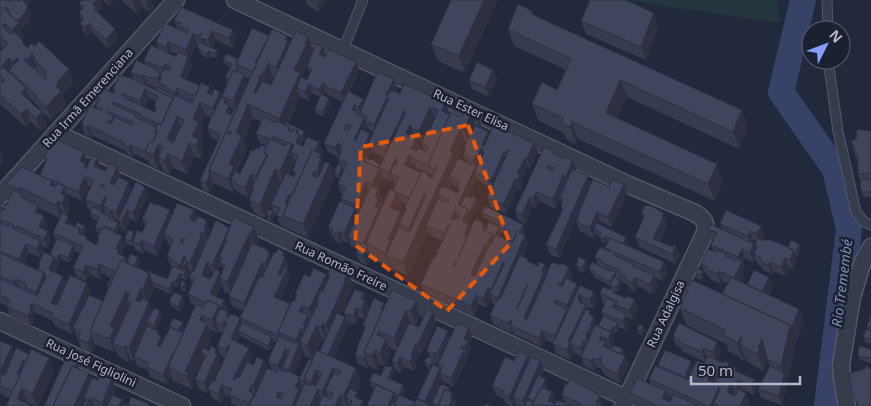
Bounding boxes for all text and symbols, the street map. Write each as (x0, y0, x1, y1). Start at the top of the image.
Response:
north arrow (801, 20, 851, 70)
text: N (825, 25, 847, 47)
street label: Rua Irmã Emerenciana (38, 44, 137, 151)
street label: Rua Ester Elisa (431, 85, 512, 135)
street label: Rua Romão Freire (292, 237, 390, 294)
water label: Rio Tremembé (827, 238, 856, 328)
street label: Rua Adalgisa (643, 277, 689, 350)
street label: Rua José Figliolini (43, 334, 139, 391)
scale bar (691, 354, 800, 386)
text: 50 m (698, 360, 733, 380)

